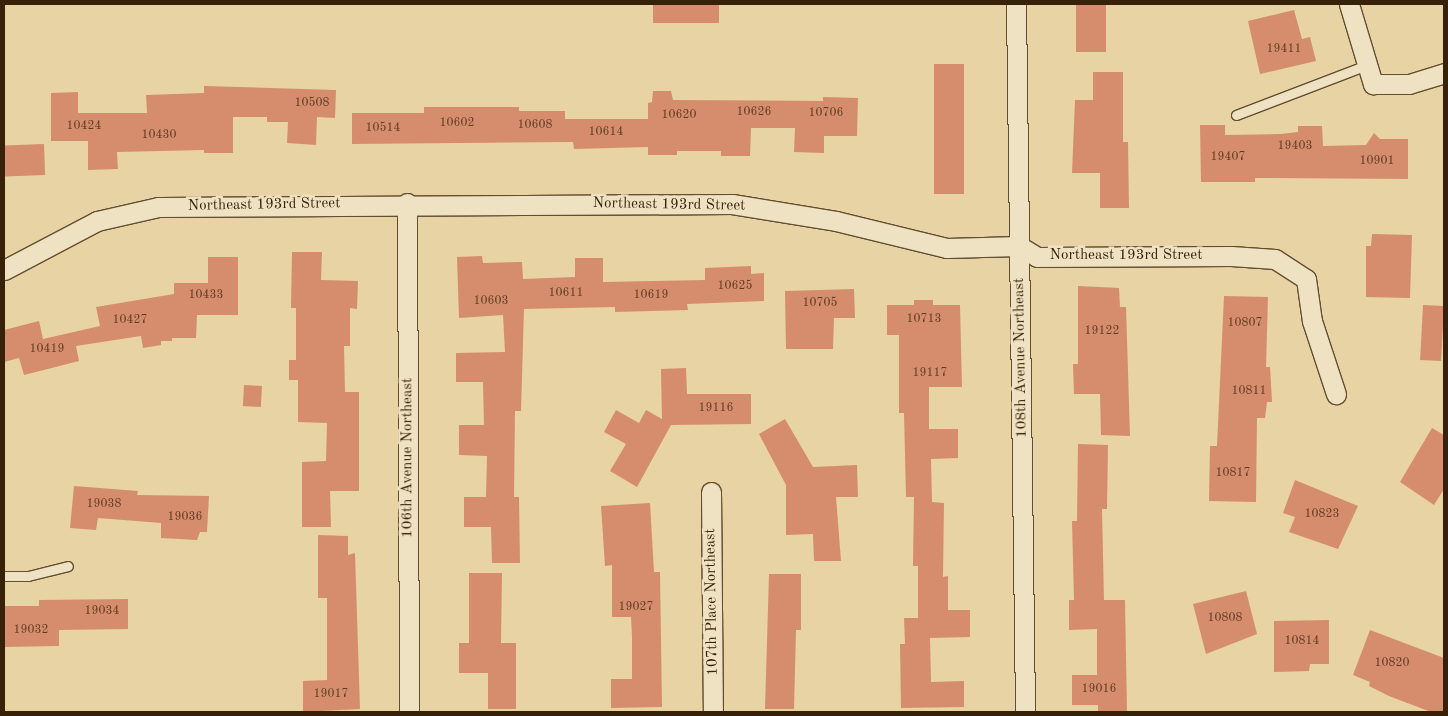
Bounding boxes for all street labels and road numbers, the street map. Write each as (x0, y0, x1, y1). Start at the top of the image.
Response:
street label: Northeast 193rd Street (187, 195, 341, 215)
street label: Northeast 193rd Street (592, 195, 746, 215)
street label: Northeast 193rd Street (1050, 247, 1202, 265)
street label: 108th Avenue Northeast (1011, 278, 1031, 438)
street label: 106th Avenue Northeast (399, 378, 417, 538)
street label: 107th Place Northeast (702, 528, 722, 676)

